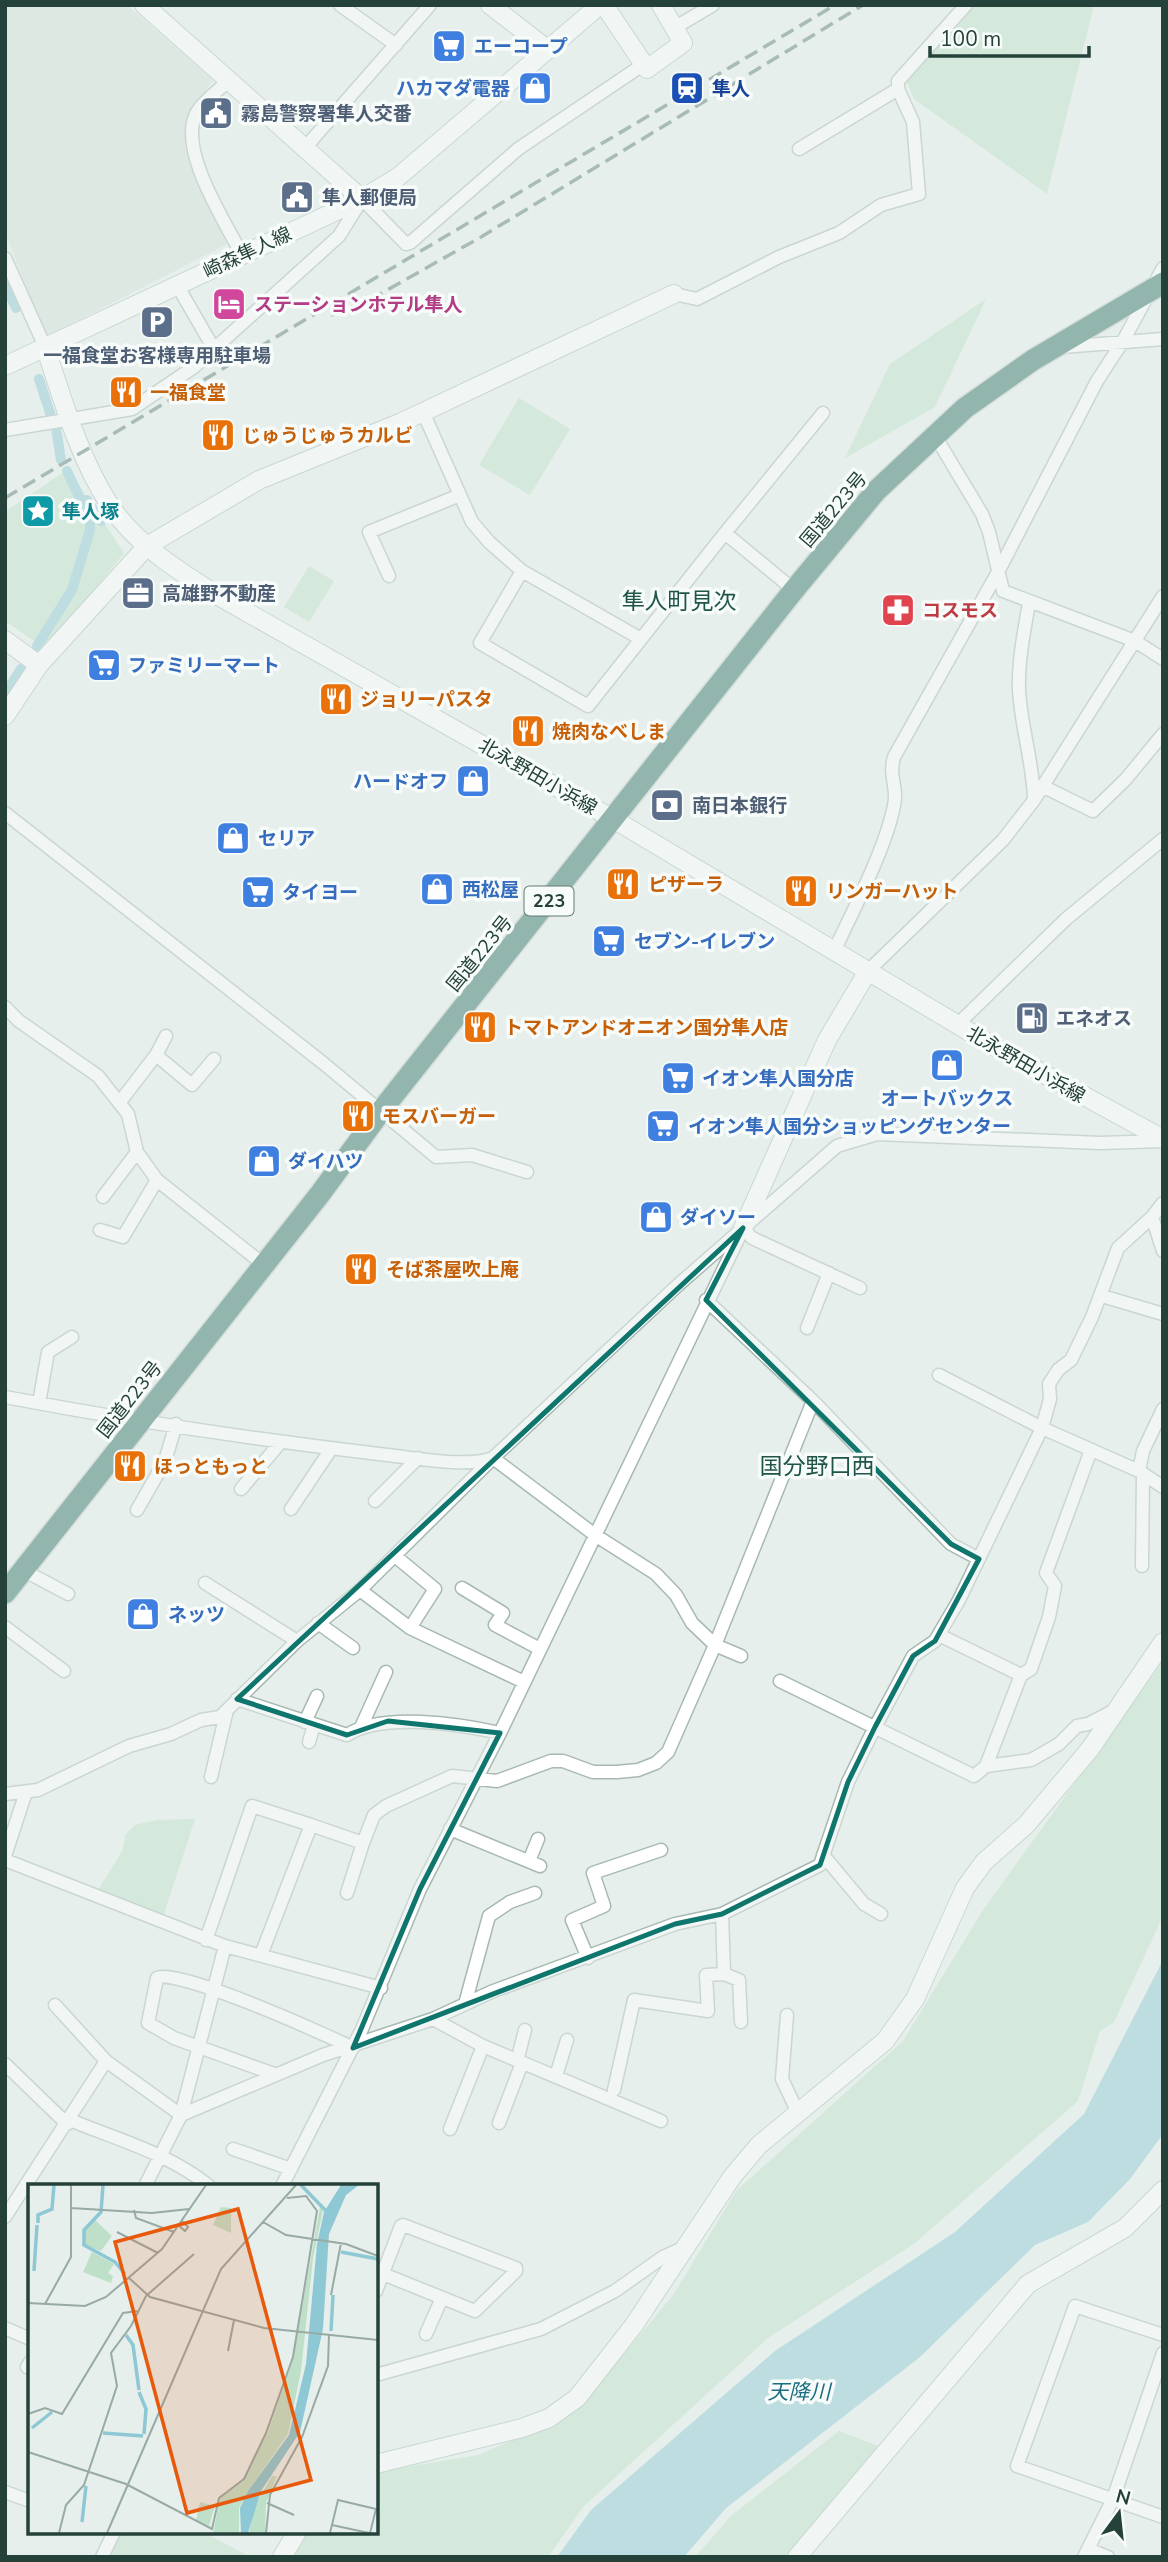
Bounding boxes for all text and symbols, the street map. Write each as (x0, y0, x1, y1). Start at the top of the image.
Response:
scale bar (930, 14, 1089, 58)
text: 100 m (940, 25, 1001, 53)
supermarket icon: エーコープ (430, 27, 468, 65)
place label: エーコープ (474, 34, 568, 60)
shop icon: ハカマダ電器 (516, 69, 554, 107)
station icon: 隼人 (668, 69, 706, 107)
place label: ハカマダ電器 (396, 76, 510, 102)
place label: 隼人 (712, 76, 750, 102)
public building icon: 霧島警察署隼人交番 (197, 94, 235, 132)
place label: 霧島警察署隼人交番 (241, 101, 412, 127)
public building icon: 隼人郵便局 (278, 178, 316, 216)
place label: 隼人郵便局 (322, 185, 417, 211)
street label: 崎森隼人線 (199, 221, 296, 285)
hotel icon: ステーションホテル隼人 (210, 285, 248, 323)
place label: ステーションホテル隼人 (254, 292, 463, 318)
parking icon: 一福食堂お客様専用駐車場 (138, 303, 176, 341)
place label: 一福食堂お客様専用駐車場 (43, 343, 271, 369)
restaurant icon: 一福食堂 (107, 373, 145, 411)
place label: 一福食堂 (150, 380, 226, 406)
restaurant icon: じゅうじゅうカルビ (199, 416, 237, 454)
place label: じゅうじゅうカルビ (242, 423, 413, 449)
street label: 国道223号 (794, 466, 873, 553)
place icon: 隼人塚 (19, 492, 57, 530)
place label: 隼人塚 (62, 499, 119, 525)
office icon: 高雄野不動産 (119, 574, 157, 612)
place label: 高雄野不動産 (162, 581, 276, 607)
district label: 隼人町見次 (622, 586, 737, 617)
pharmacy icon: コスモス (879, 591, 917, 629)
place label: コスモス (922, 598, 998, 624)
supermarket icon: ファミリーマート (85, 646, 123, 684)
place label: ファミリーマート (128, 653, 280, 679)
restaurant icon: ジョリーパスタ (317, 680, 355, 718)
place label: ジョリーパスタ (360, 687, 493, 713)
restaurant icon: 焼肉なべしま (509, 712, 547, 750)
place label: 焼肉なべしま (552, 719, 666, 745)
street label: 北永野田小浜線 (473, 732, 602, 821)
shop icon: ハードオフ (454, 762, 492, 800)
place label: ハードオフ (353, 769, 448, 795)
bank icon: 南日本銀行 (648, 786, 686, 824)
place label: 南日本銀行 (692, 793, 787, 819)
shop icon: セリア (214, 819, 252, 857)
place label: セリア (258, 826, 315, 852)
restaurant icon: ピザーラ (604, 865, 642, 903)
shop icon: 西松屋 (418, 870, 456, 908)
place label: ピザーラ (648, 872, 724, 898)
restaurant icon: リンガーハット (782, 872, 820, 910)
supermarket icon: タイヨー (239, 873, 277, 911)
place label: 西松屋 (462, 877, 519, 903)
place label: リンガーハット (826, 879, 959, 905)
place label: タイヨー (282, 880, 358, 906)
road number: 223 (524, 887, 574, 916)
street label: 国道223号 (441, 910, 519, 997)
supermarket icon: セブン-イレブン (590, 922, 628, 960)
place label: セブン-イレブン (634, 929, 775, 955)
fuel station icon: エネオス (1013, 999, 1051, 1037)
place label: エネオス (1056, 1006, 1132, 1032)
restaurant icon: トマトアンドオニオン国分隼人店 (461, 1008, 499, 1046)
place label: トマトアンドオニオン国分隼人店 (504, 1015, 788, 1041)
street label: 北永野田小浜線 (961, 1020, 1090, 1109)
shop icon: オートバックス (928, 1046, 966, 1084)
supermarket icon: イオン隼人国分店 (659, 1059, 697, 1097)
place label: イオン隼人国分店 (702, 1066, 854, 1092)
place label: オートバックス (881, 1086, 1013, 1112)
restaurant icon: モスバーガー (339, 1097, 377, 1135)
place label: モスバーガー (382, 1104, 496, 1130)
supermarket icon: イオン隼人国分ショッピングセンター (644, 1107, 682, 1145)
place label: イオン隼人国分ショッピングセンター (688, 1114, 1011, 1140)
shop icon: ダイハツ (245, 1142, 283, 1180)
place label: ダイハツ (288, 1149, 364, 1175)
shop icon: ダイソー (637, 1198, 675, 1236)
place label: ダイソー (680, 1205, 756, 1231)
restaurant icon: そば茶屋吹上庵 (342, 1250, 380, 1288)
place label: そば茶屋吹上庵 (386, 1257, 519, 1283)
street label: 国道223号 (91, 1356, 168, 1444)
restaurant icon: ほっともっと (111, 1447, 149, 1485)
district label: 国分野口西 (760, 1451, 875, 1482)
place label: ほっともっと (154, 1454, 268, 1480)
shop icon: ネッツ (124, 1595, 162, 1633)
place label: ネッツ (168, 1602, 225, 1628)
inset map (28, 2184, 378, 2534)
water label: 天降川 (768, 2378, 832, 2406)
north arrow (1084, 2478, 1154, 2548)
text: N (1113, 2483, 1133, 2512)

